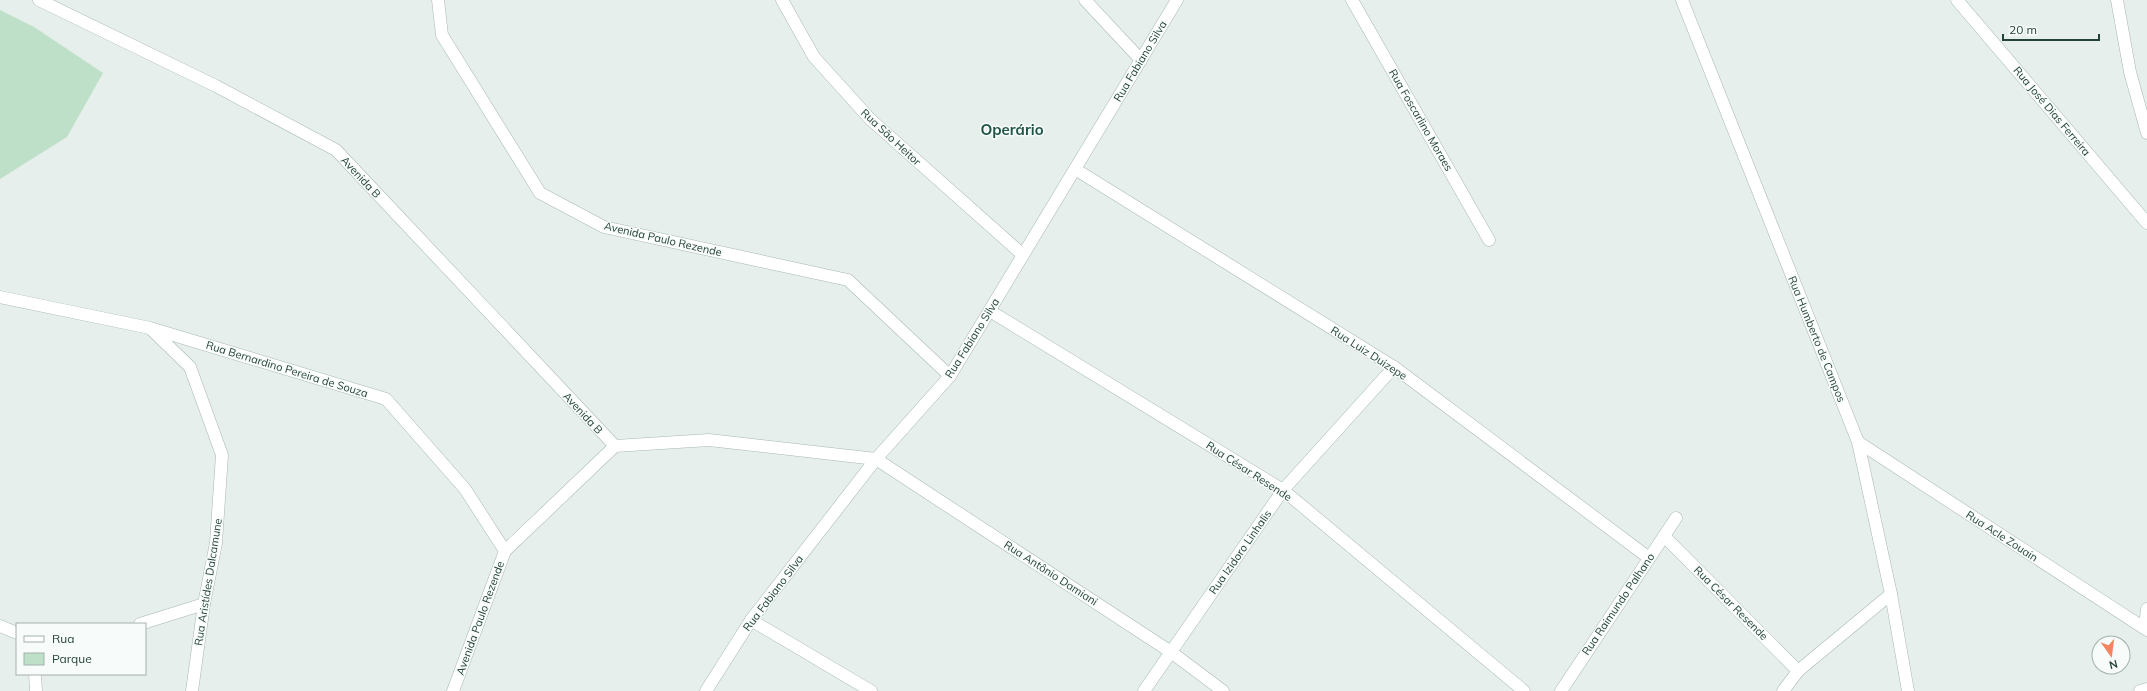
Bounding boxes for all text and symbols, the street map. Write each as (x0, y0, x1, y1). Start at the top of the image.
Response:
scale bar (2003, 16, 2099, 42)
street label: Rua Fabiano Silva (1110, 18, 1170, 104)
text: 20 m (2009, 22, 2037, 37)
street label: Rua José Dias Ferreira (2011, 63, 2093, 159)
street label: Rua Foscarlino Moraes (1386, 66, 1456, 174)
street label: Rua São Heitor (858, 106, 924, 168)
district label: Operário (980, 120, 1044, 139)
street label: Avenida B (338, 153, 384, 201)
street label: Avenida Paulo Rezende (603, 219, 723, 259)
street label: Rua Humberto de Campos (1785, 274, 1849, 404)
street label: Rua Fabiano Silva (942, 295, 1002, 381)
street label: Rua Luiz Duizepe (1328, 323, 1410, 383)
street label: Rua Bernardino Pereira de Souza (204, 338, 370, 400)
street label: Avenida B (560, 389, 606, 437)
street label: Rua César Resende (1203, 438, 1295, 504)
street label: Rua Izidoro Linhalis (1206, 507, 1274, 597)
street label: Rua Acle Zouain (1963, 508, 2041, 564)
street label: Rua Aristídes Dalcamune (191, 517, 225, 647)
street label: Rua Antônio Damiani (1001, 537, 1101, 609)
street label: Rua Raimundo Palhano (1579, 550, 1657, 658)
street label: Rua Fabiano Silva (740, 552, 806, 634)
street label: Avenida Paulo Rezende (453, 559, 507, 677)
street label: Rua César Resende (1691, 563, 1771, 643)
legend (16, 623, 146, 675)
text: Rua (52, 631, 74, 646)
north arrow (2091, 635, 2131, 675)
text: Parque (52, 651, 92, 666)
text: N (2108, 657, 2119, 673)

